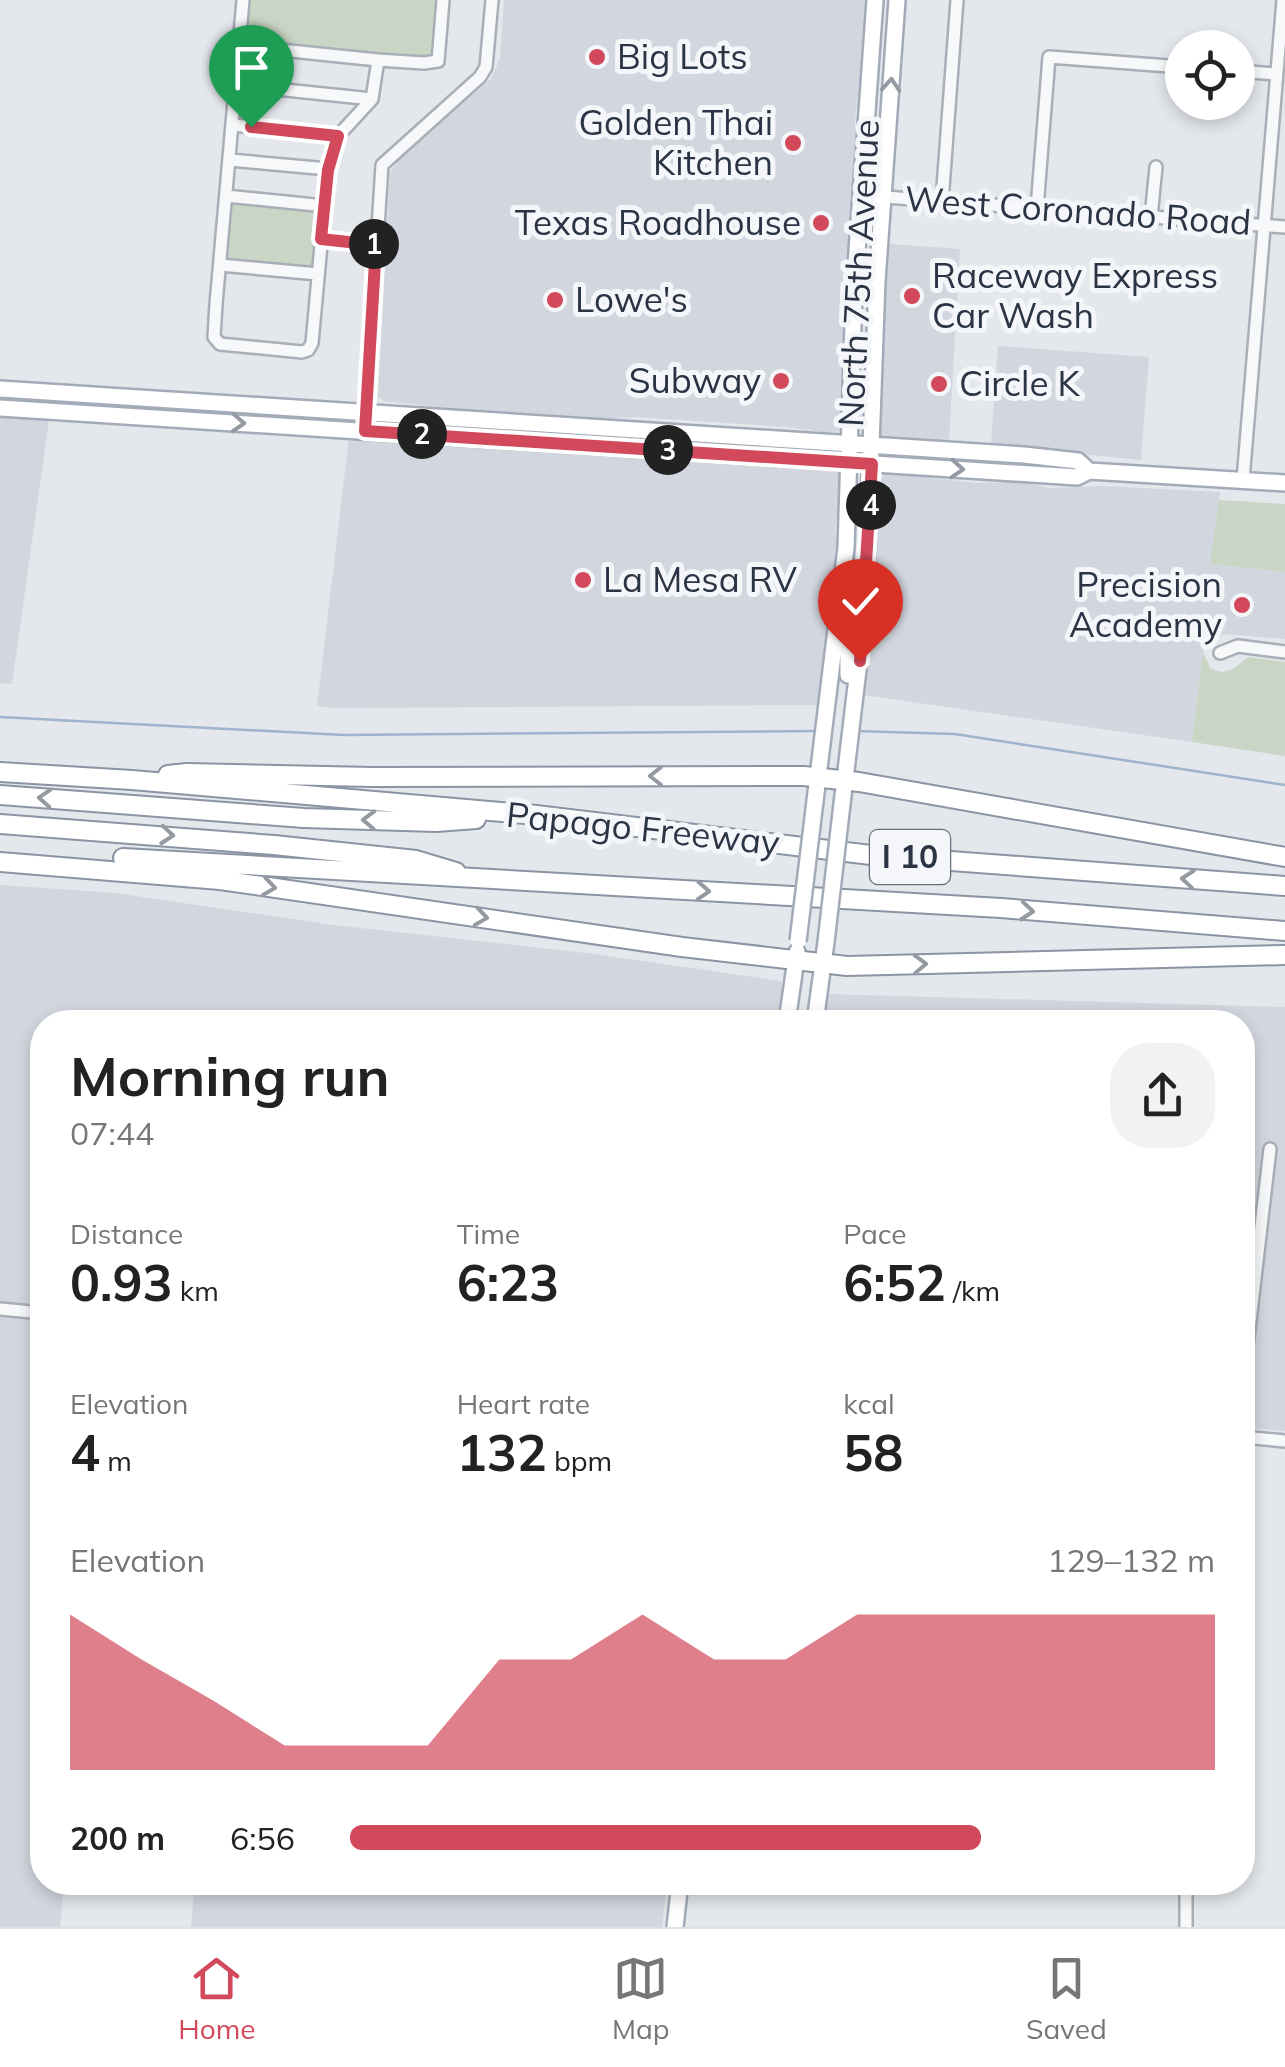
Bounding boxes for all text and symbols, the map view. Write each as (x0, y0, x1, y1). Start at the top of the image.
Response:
pin (209, 25, 294, 128)
map controls (1165, 30, 1255, 120)
button: locate (1165, 30, 1255, 120)
place label: Big Lots (617, 34, 748, 78)
icon: arrive (224, 40, 279, 95)
marker: Big Lots (586, 46, 608, 68)
one-way arrow (880, 77, 901, 93)
place label: Golden Thai Kitchen (578, 100, 773, 184)
street label: North 75th Avenue (828, 118, 888, 428)
marker: Golden Thai Kitchen (782, 132, 804, 154)
street label: West Coronado Road (903, 176, 1253, 244)
place label: Texas Roadhouse (515, 200, 801, 244)
marker: Texas Roadhouse (810, 212, 832, 234)
pin: 1 (349, 219, 399, 269)
text: 1 (366, 226, 382, 261)
place label: Raceway Express Car Wash (932, 253, 1218, 337)
place label: Lowe's (575, 277, 688, 321)
marker: Raceway Express Car Wash (901, 285, 923, 307)
marker: Lowe's (544, 289, 566, 311)
place label: Subway (629, 358, 761, 402)
place label: Circle K (959, 361, 1081, 405)
marker: Subway (770, 370, 792, 392)
marker: Circle K (928, 373, 950, 395)
pin: 2 (397, 409, 447, 459)
one-way arrow (231, 412, 247, 433)
text: 2 (414, 416, 430, 451)
pin: 3 (643, 425, 693, 475)
text: 3 (660, 432, 676, 467)
one-way arrow (949, 458, 965, 479)
pin: 4 (846, 480, 896, 530)
text: 4 (863, 487, 879, 522)
place label: La Mesa RV (603, 557, 798, 601)
pin (818, 559, 903, 662)
place label: Precision Academy (1069, 562, 1222, 646)
marker: La Mesa RV (572, 569, 594, 591)
icon: check (833, 574, 888, 629)
marker: Precision Academy (1231, 594, 1253, 616)
one-way arrow (647, 765, 662, 787)
one-way arrow (36, 788, 52, 809)
street label: Papago Freeway (504, 792, 782, 864)
one-way arrow (360, 809, 376, 830)
one-way arrow (160, 824, 176, 846)
road number: I 10 (870, 830, 950, 884)
one-way arrow (1179, 869, 1195, 891)
one-way arrow (261, 875, 278, 896)
one-way arrow (695, 880, 711, 901)
one-way arrow (1020, 899, 1036, 921)
one-way arrow (473, 905, 490, 926)
one-way arrow (912, 953, 928, 974)
text: Morning run (70, 1041, 390, 1110)
button: share (1110, 1043, 1215, 1148)
text: 07:44 (70, 1113, 154, 1153)
text: Distance (70, 1216, 183, 1251)
text: Time (457, 1216, 520, 1251)
text: Pace (843, 1216, 907, 1251)
text: 0.93 (70, 1251, 172, 1314)
text: 6:23 (457, 1251, 559, 1314)
text: 6:52 (843, 1251, 946, 1314)
text: km (172, 1273, 219, 1308)
text: /km (946, 1273, 1000, 1308)
text: Elevation (70, 1386, 188, 1421)
text: Heart rate (457, 1386, 590, 1421)
text: kcal (843, 1386, 895, 1421)
text: 4 (70, 1421, 100, 1484)
text: 132 (457, 1421, 547, 1484)
text: 58 (843, 1421, 903, 1484)
text: m (100, 1443, 132, 1478)
text: bpm (547, 1443, 612, 1478)
text: Elevation (70, 1540, 205, 1580)
text: 129–132 m (1047, 1540, 1215, 1580)
text: 200 m (70, 1818, 165, 1858)
text: 6:56 (230, 1818, 295, 1858)
tab: Home (178, 1951, 255, 2046)
tab: Map (612, 1951, 670, 2046)
tab: Saved (1026, 1951, 1107, 2046)

